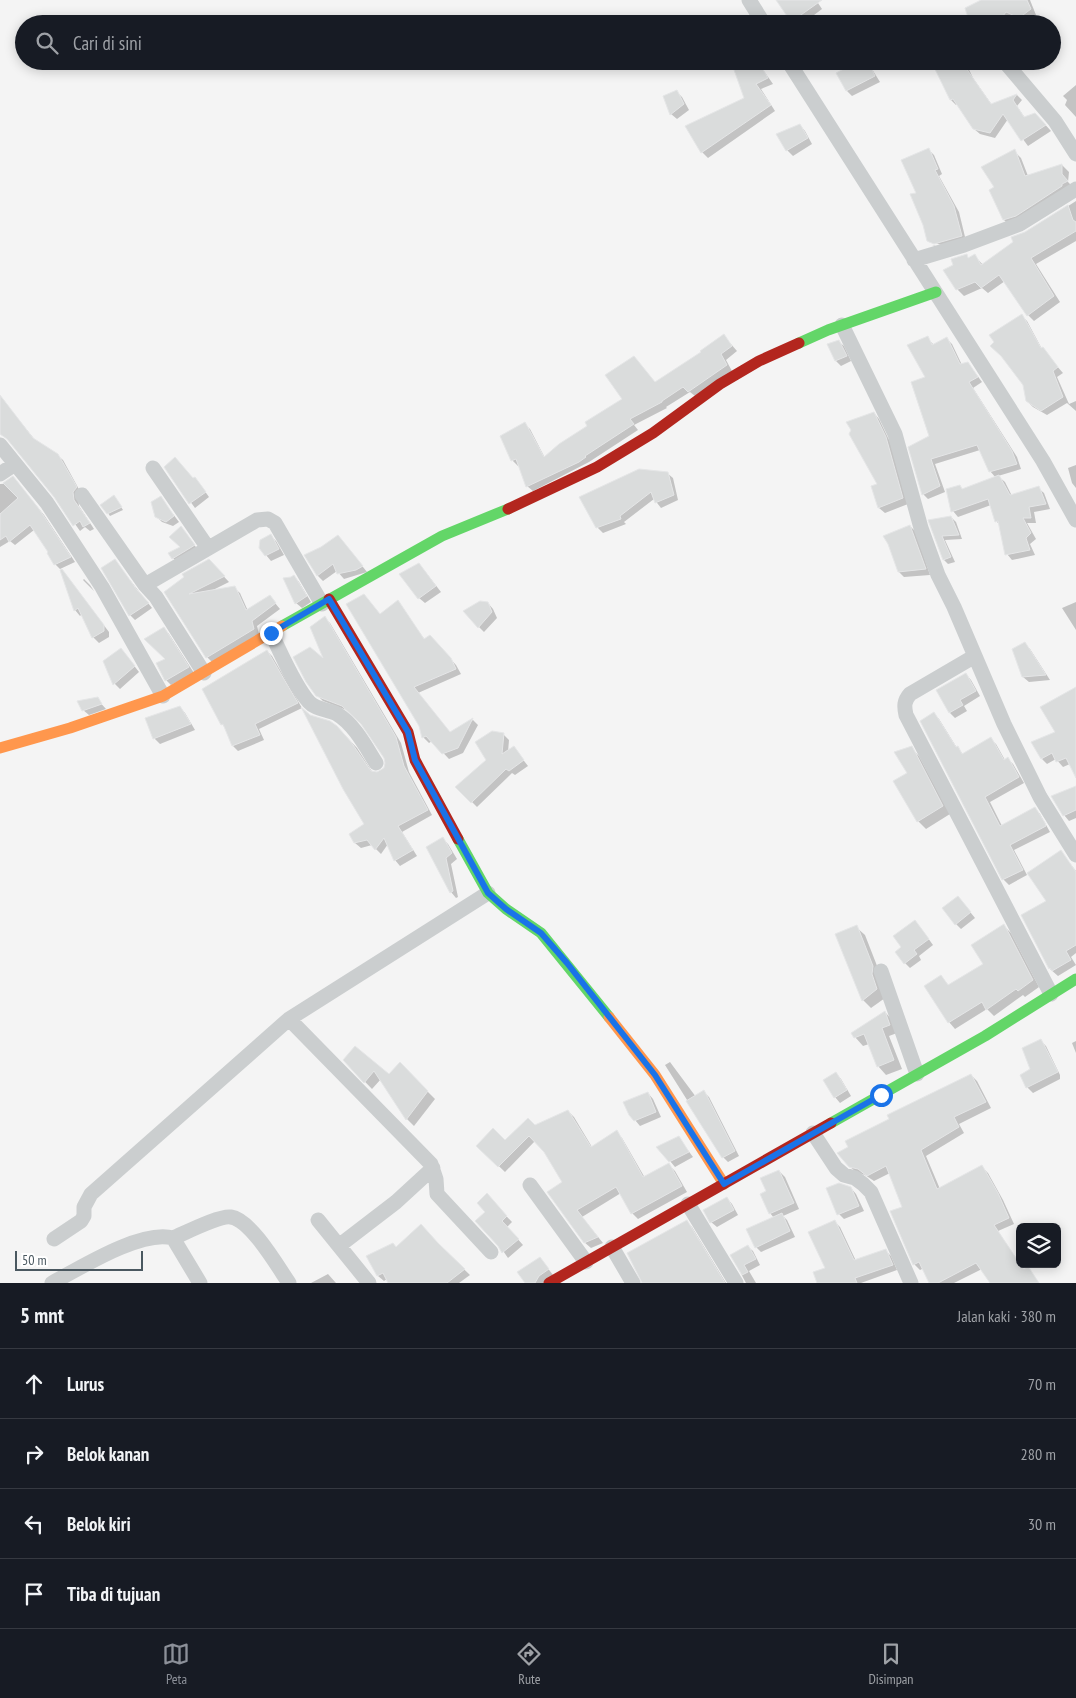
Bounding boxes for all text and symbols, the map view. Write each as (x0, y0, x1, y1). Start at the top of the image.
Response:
search box (15, 15, 1061, 70)
icon: search (33, 29, 61, 57)
text: Cari di sini (73, 31, 142, 55)
route end (260, 622, 283, 645)
route start (870, 1084, 893, 1107)
map controls (1016, 1223, 1061, 1268)
button: layers (1016, 1223, 1061, 1268)
scale bar (15, 1248, 142, 1271)
text: 50 m (22, 1251, 47, 1269)
text: 5 mnt (20, 1302, 64, 1329)
text: Jalan kaki · 380 m (957, 1306, 1056, 1326)
icon: ahead (20, 1370, 48, 1398)
text: Lurus (67, 1372, 104, 1396)
text: 70 m (1028, 1374, 1056, 1394)
icon: right (20, 1440, 48, 1468)
text: Belok kanan (67, 1442, 149, 1466)
text: 280 m (1021, 1444, 1056, 1464)
icon: left (20, 1510, 48, 1538)
text: Belok kiri (67, 1512, 131, 1536)
text: 30 m (1028, 1514, 1056, 1534)
icon: arrive (20, 1580, 48, 1608)
text: Tiba di tujuan (67, 1582, 160, 1606)
tab: Peta (162, 1640, 190, 1688)
tab: Rute (515, 1640, 543, 1688)
tab: Disimpan (868, 1640, 913, 1688)

